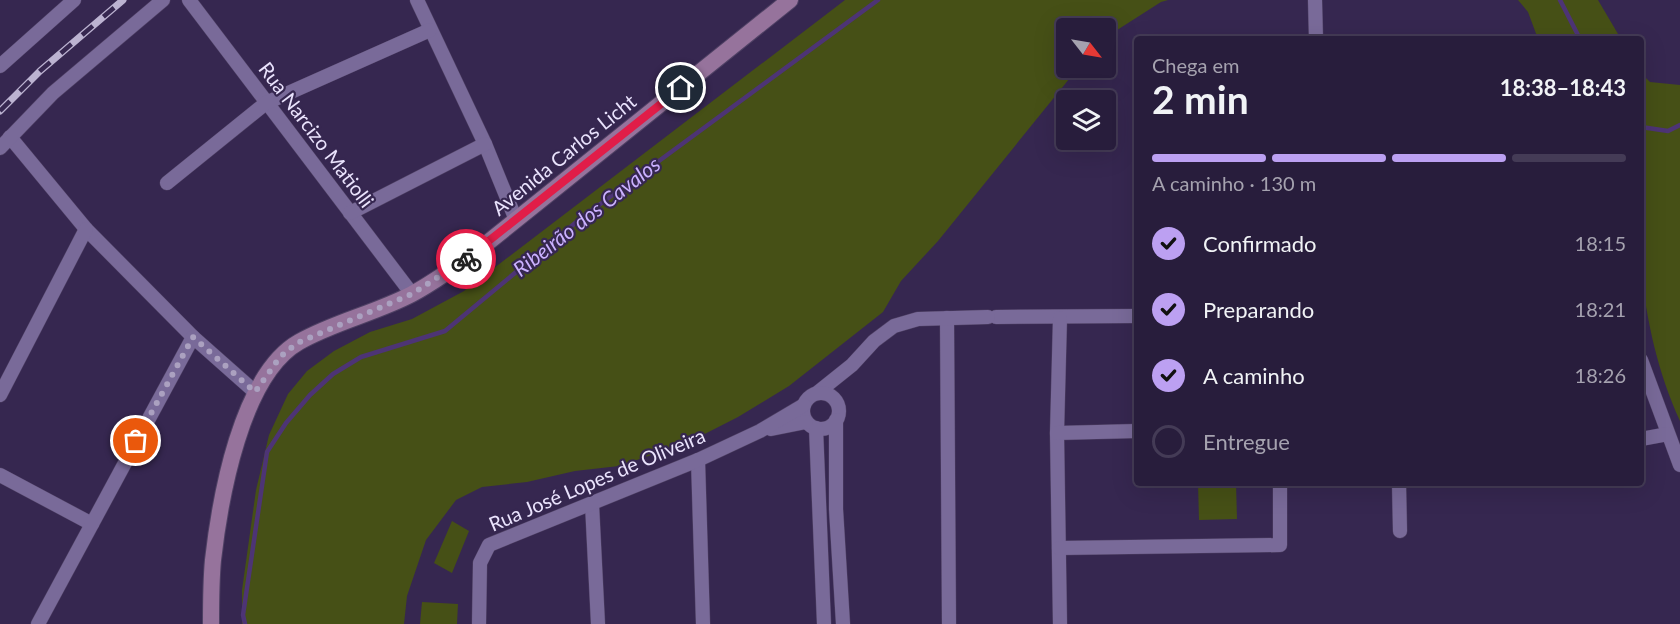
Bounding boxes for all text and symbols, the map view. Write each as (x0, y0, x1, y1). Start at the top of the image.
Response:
north arrow (1056, 18, 1116, 78)
map controls (1056, 18, 1116, 150)
text: Chega em (1152, 53, 1240, 77)
street label: Rua Narcizo Matiolli (254, 57, 379, 212)
pin (655, 62, 706, 113)
icon: home (664, 71, 697, 104)
text: 18:38–18:43 (1500, 74, 1626, 101)
text: 2 min (1152, 76, 1249, 122)
street label: Avenida Carlos Licht (486, 89, 640, 220)
button: layers (1056, 90, 1116, 150)
water label: Ribeirão dos Cavalos (508, 151, 665, 281)
text: A caminho · 130 m (1152, 171, 1316, 195)
icon: check (1152, 227, 1185, 260)
courier (436, 229, 496, 289)
text: Confirmado (1203, 230, 1316, 257)
text: 18:15 (1575, 231, 1626, 255)
icon: bike (450, 243, 483, 276)
icon: check (1152, 293, 1185, 326)
text: Preparando (1203, 296, 1314, 323)
text: 18:21 (1575, 297, 1626, 321)
icon: check (1152, 359, 1185, 392)
text: A caminho (1203, 362, 1305, 389)
text: 18:26 (1575, 363, 1626, 387)
pin (110, 415, 161, 466)
street label: Rua José Lopes de Oliveira (485, 423, 708, 536)
icon: bag (119, 424, 152, 457)
text: Entregue (1203, 428, 1290, 455)

